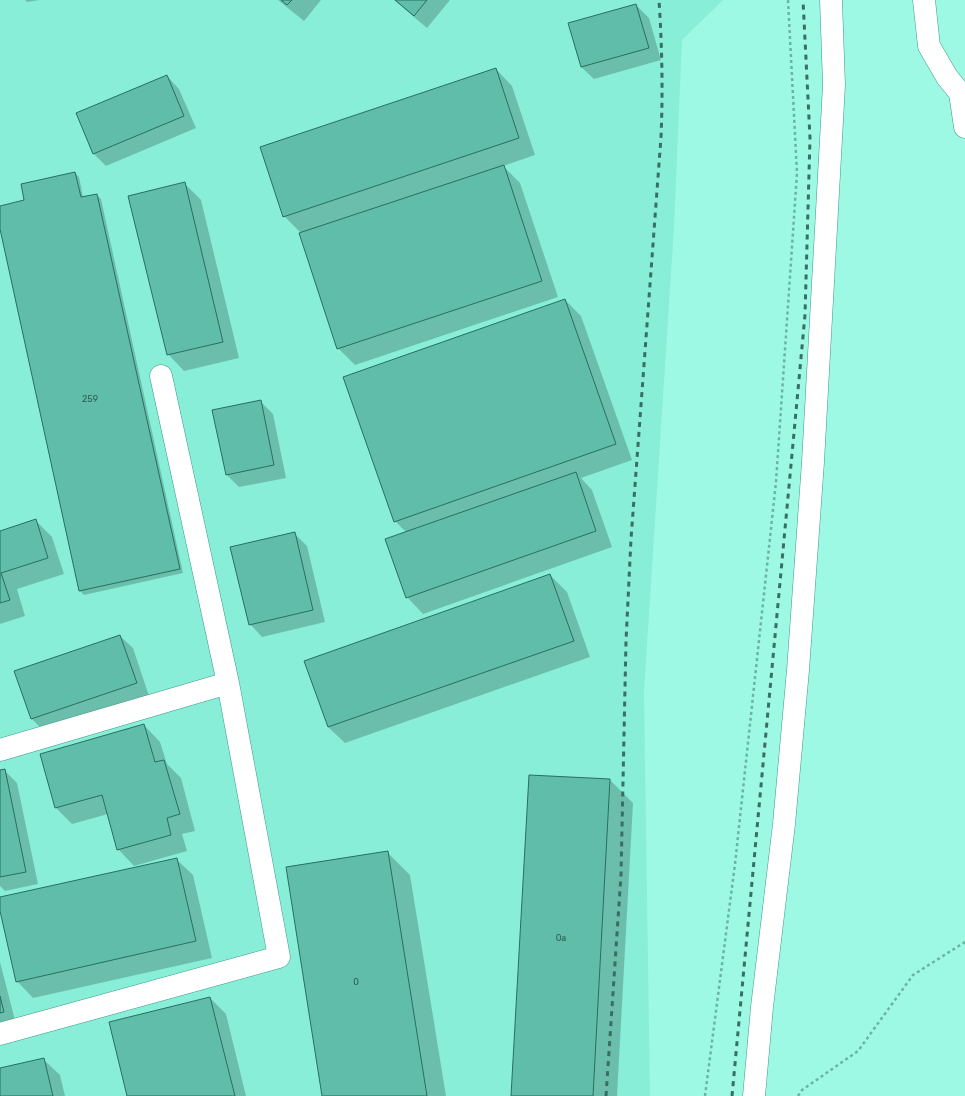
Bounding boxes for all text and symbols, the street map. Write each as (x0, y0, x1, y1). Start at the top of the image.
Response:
house number: 259 (82, 394, 98, 404)
house number: 0а (556, 933, 566, 943)
house number: 0 (353, 977, 359, 987)

